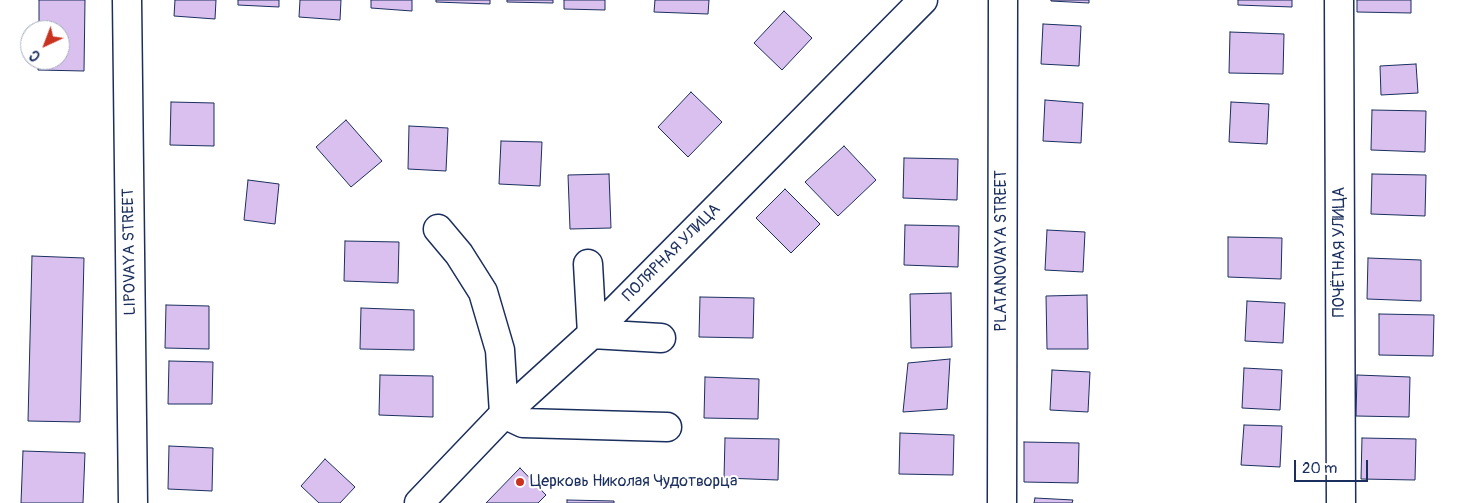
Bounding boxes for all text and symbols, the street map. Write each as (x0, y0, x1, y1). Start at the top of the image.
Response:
north arrow (20, 20, 70, 70)
text: С (26, 46, 44, 65)
street label: PLATANOVAYA STREET (992, 170, 1012, 332)
street label: ПОЧЁТНАЯ УЛИЦА (1330, 187, 1350, 317)
street label: LIPOVAYA STREET (119, 188, 141, 316)
street label: ПОЛЯРНАЯ УЛИЦА (619, 200, 725, 306)
scale bar (1297, 450, 1371, 482)
text: 20 m (1302, 459, 1337, 478)
place label: Церковь Николая Чудотворца (530, 472, 737, 492)
marker: Церковь Николая Чудотворца (514, 476, 526, 488)

